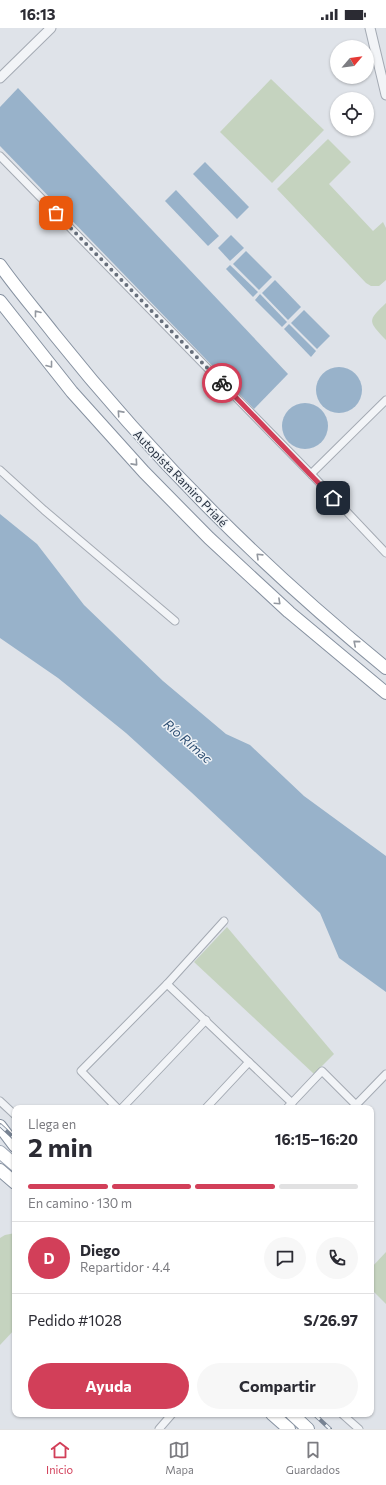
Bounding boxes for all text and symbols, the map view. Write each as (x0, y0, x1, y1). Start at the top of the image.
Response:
text: 16:13 (20, 5, 56, 23)
north arrow (330, 40, 374, 84)
map controls (330, 40, 374, 136)
button: locate (330, 92, 374, 136)
pin (39, 196, 73, 230)
icon: bag (45, 202, 67, 224)
one-way arrow (35, 310, 42, 317)
one-way arrow (46, 360, 53, 367)
courier (202, 363, 242, 403)
icon: bike (211, 372, 233, 394)
one-way arrow (117, 410, 124, 418)
street label: Autopista Ramiro Prialé (131, 427, 231, 529)
one-way arrow (131, 458, 138, 466)
pin (316, 481, 350, 515)
icon: home (322, 487, 344, 509)
one-way arrow (256, 554, 264, 561)
one-way arrow (274, 598, 281, 605)
one-way arrow (353, 640, 360, 647)
water label: Río Rímac (161, 716, 216, 767)
text: Llega en (28, 1116, 76, 1132)
text: 16:15–16:20 (275, 1130, 358, 1148)
text: 2 min (28, 1131, 93, 1162)
text: En camino · 130 m (28, 1195, 132, 1211)
button: chat (264, 1237, 306, 1279)
button: phone (316, 1237, 358, 1279)
text: Diego (80, 1241, 120, 1259)
text: D (43, 1249, 55, 1267)
text: Repartidor · 4.4 (80, 1259, 170, 1275)
text: Pedido #1028 (28, 1311, 122, 1329)
text: S/26.97 (304, 1311, 358, 1329)
button: Ayuda (28, 1363, 189, 1409)
button: Compartir (197, 1363, 358, 1409)
tab: Inicio (46, 1439, 73, 1476)
tab: Mapa (165, 1439, 194, 1476)
tab: Guardados (286, 1439, 340, 1476)

